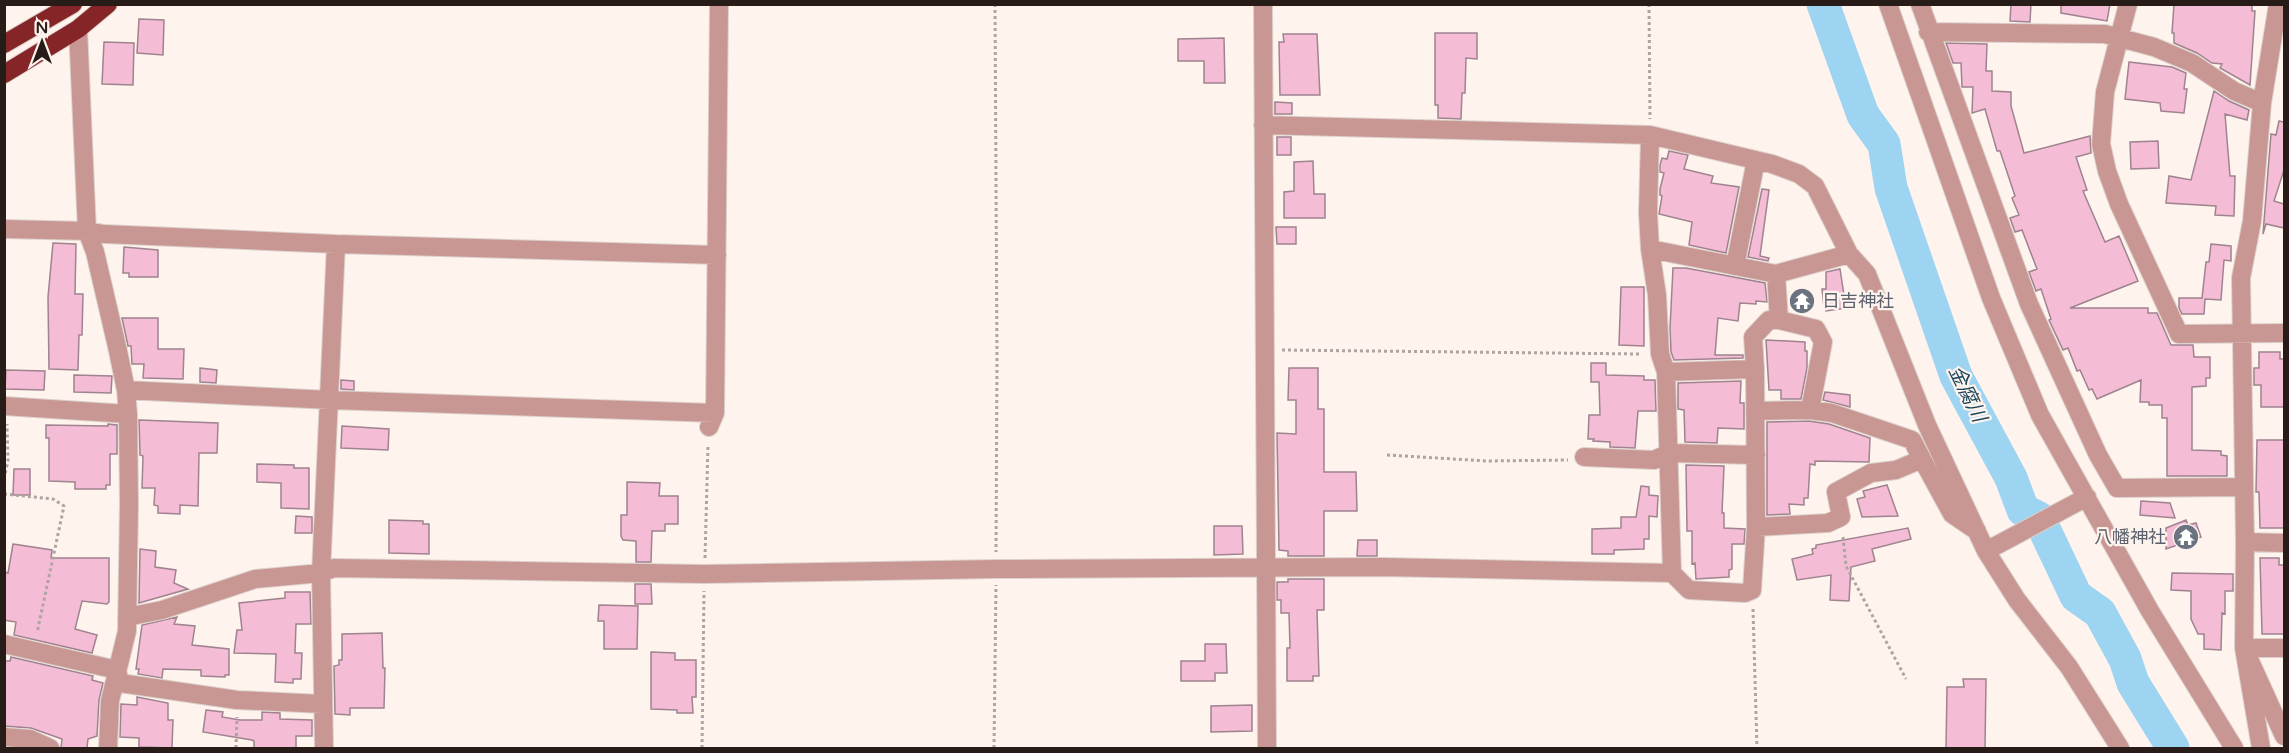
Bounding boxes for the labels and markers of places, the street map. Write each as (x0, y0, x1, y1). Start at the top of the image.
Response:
temple icon: 日吉神社 (1787, 286, 1817, 316)
place label: 日吉神社 (1822, 290, 1894, 312)
temple icon: 八幡神社 (2171, 522, 2201, 552)
place label: 八幡神社 (2094, 526, 2166, 548)

